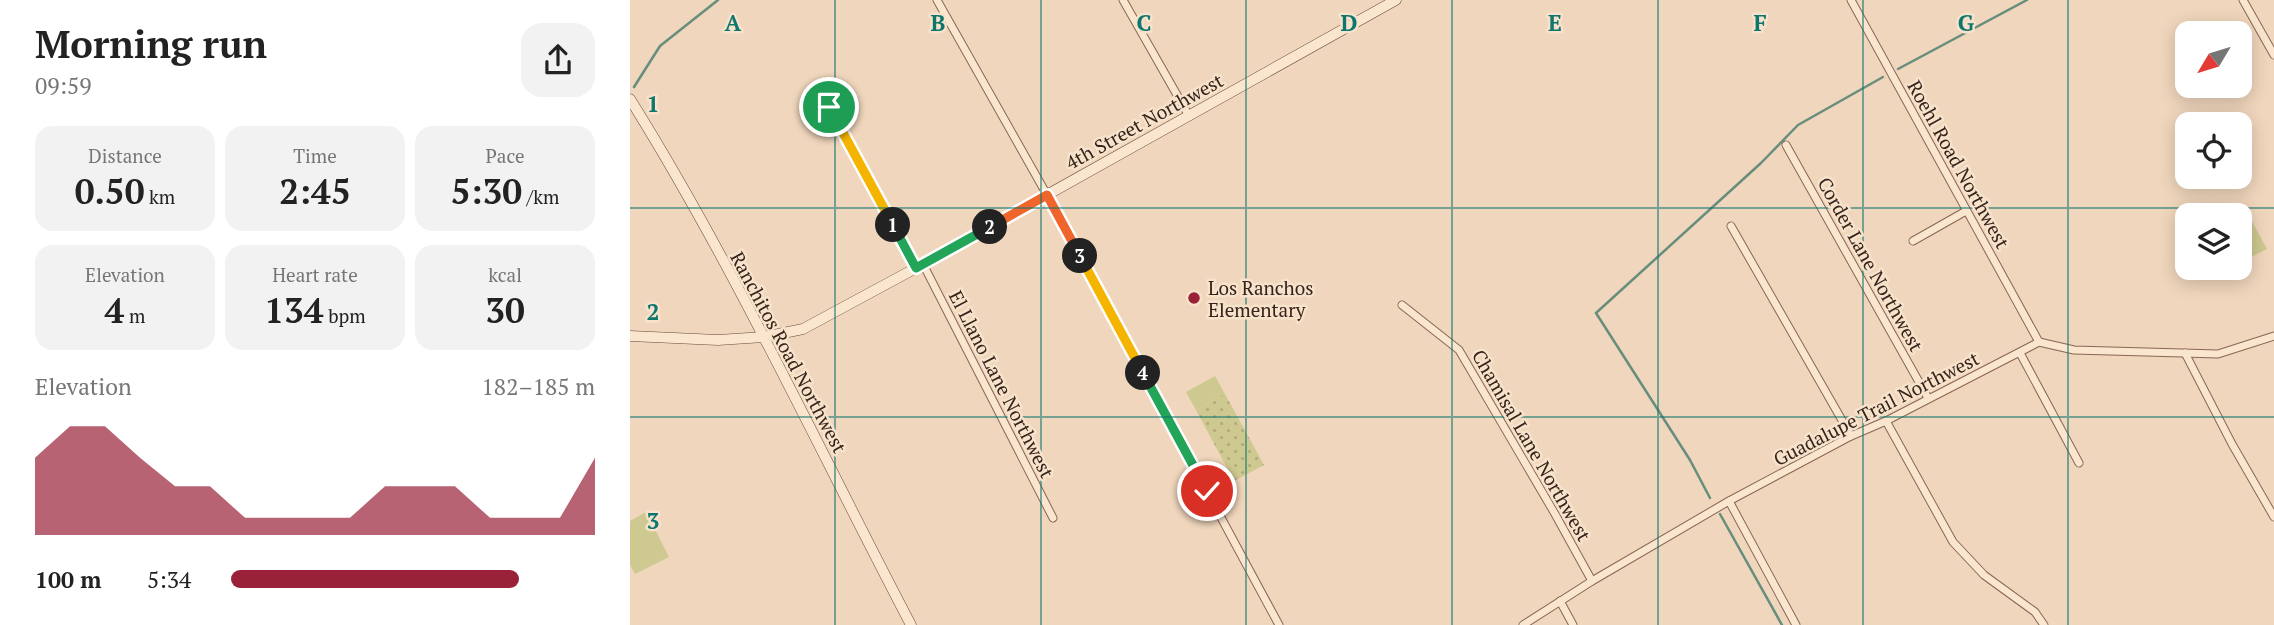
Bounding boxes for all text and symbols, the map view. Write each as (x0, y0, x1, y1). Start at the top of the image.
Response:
text: A (725, 7, 742, 38)
text: B (931, 7, 946, 38)
text: C (1137, 7, 1152, 38)
text: D (1341, 7, 1358, 38)
text: E (1548, 7, 1562, 38)
text: F (1753, 7, 1767, 38)
text: G (1958, 7, 1975, 38)
text: Morning run (35, 19, 267, 69)
north arrow (2175, 21, 2252, 98)
map controls (2175, 21, 2252, 280)
button: share (521, 23, 595, 97)
street label: 4th Street Northwest (1061, 67, 1227, 175)
text: 09:59 (35, 70, 92, 101)
street label: Roehl Road Northwest (1902, 75, 2016, 253)
pin (799, 77, 859, 137)
text: 1 (647, 88, 660, 119)
icon: arrive (810, 88, 848, 126)
button: locate (2175, 112, 2252, 189)
text: Distance (88, 143, 162, 168)
text: Time (293, 143, 337, 168)
text: Pace (486, 143, 524, 168)
text: 0.50 (75, 168, 144, 214)
text: 2:45 (279, 168, 351, 214)
text: 5:30 (451, 168, 522, 214)
street label: Corder Lane Northwest (1813, 172, 1929, 356)
text: km (144, 184, 175, 209)
text: /km (522, 184, 559, 209)
button: layers (2175, 203, 2252, 280)
pin: 1 (876, 208, 910, 243)
pin: 2 (972, 210, 1008, 244)
text: 1 (887, 212, 898, 237)
text: 2 (984, 214, 995, 239)
pin: 3 (1063, 238, 1098, 274)
text: 3 (1074, 243, 1085, 268)
street label: Ranchitos Road Northwest (725, 247, 853, 457)
text: Elevation (85, 262, 165, 287)
text: Heart rate (272, 262, 358, 287)
text: kcal (488, 262, 522, 287)
place label: Los Ranchos Elementary (1208, 275, 1314, 322)
street label: El Llano Lane Northwest (944, 286, 1060, 482)
text: 4 (105, 287, 124, 333)
text: 134 (264, 287, 324, 333)
text: 30 (485, 287, 525, 333)
marker: Los Ranchos Elementary (1186, 290, 1202, 306)
text: 2 (647, 296, 660, 327)
text: m (124, 303, 145, 328)
text: bpm (324, 303, 366, 328)
street label: Chamisal Lane Northwest (1467, 345, 1597, 545)
street label: Guadalupe Trail Northwest (1769, 345, 1983, 471)
pin: 4 (1126, 356, 1160, 390)
text: 4 (1137, 360, 1148, 385)
text: Elevation (35, 371, 132, 402)
text: 182–185 m (482, 371, 595, 402)
pin (1177, 461, 1237, 521)
icon: check (1188, 472, 1226, 510)
text: 3 (647, 505, 660, 536)
text: 100 m (35, 564, 101, 595)
text: 5:34 (147, 564, 191, 595)

